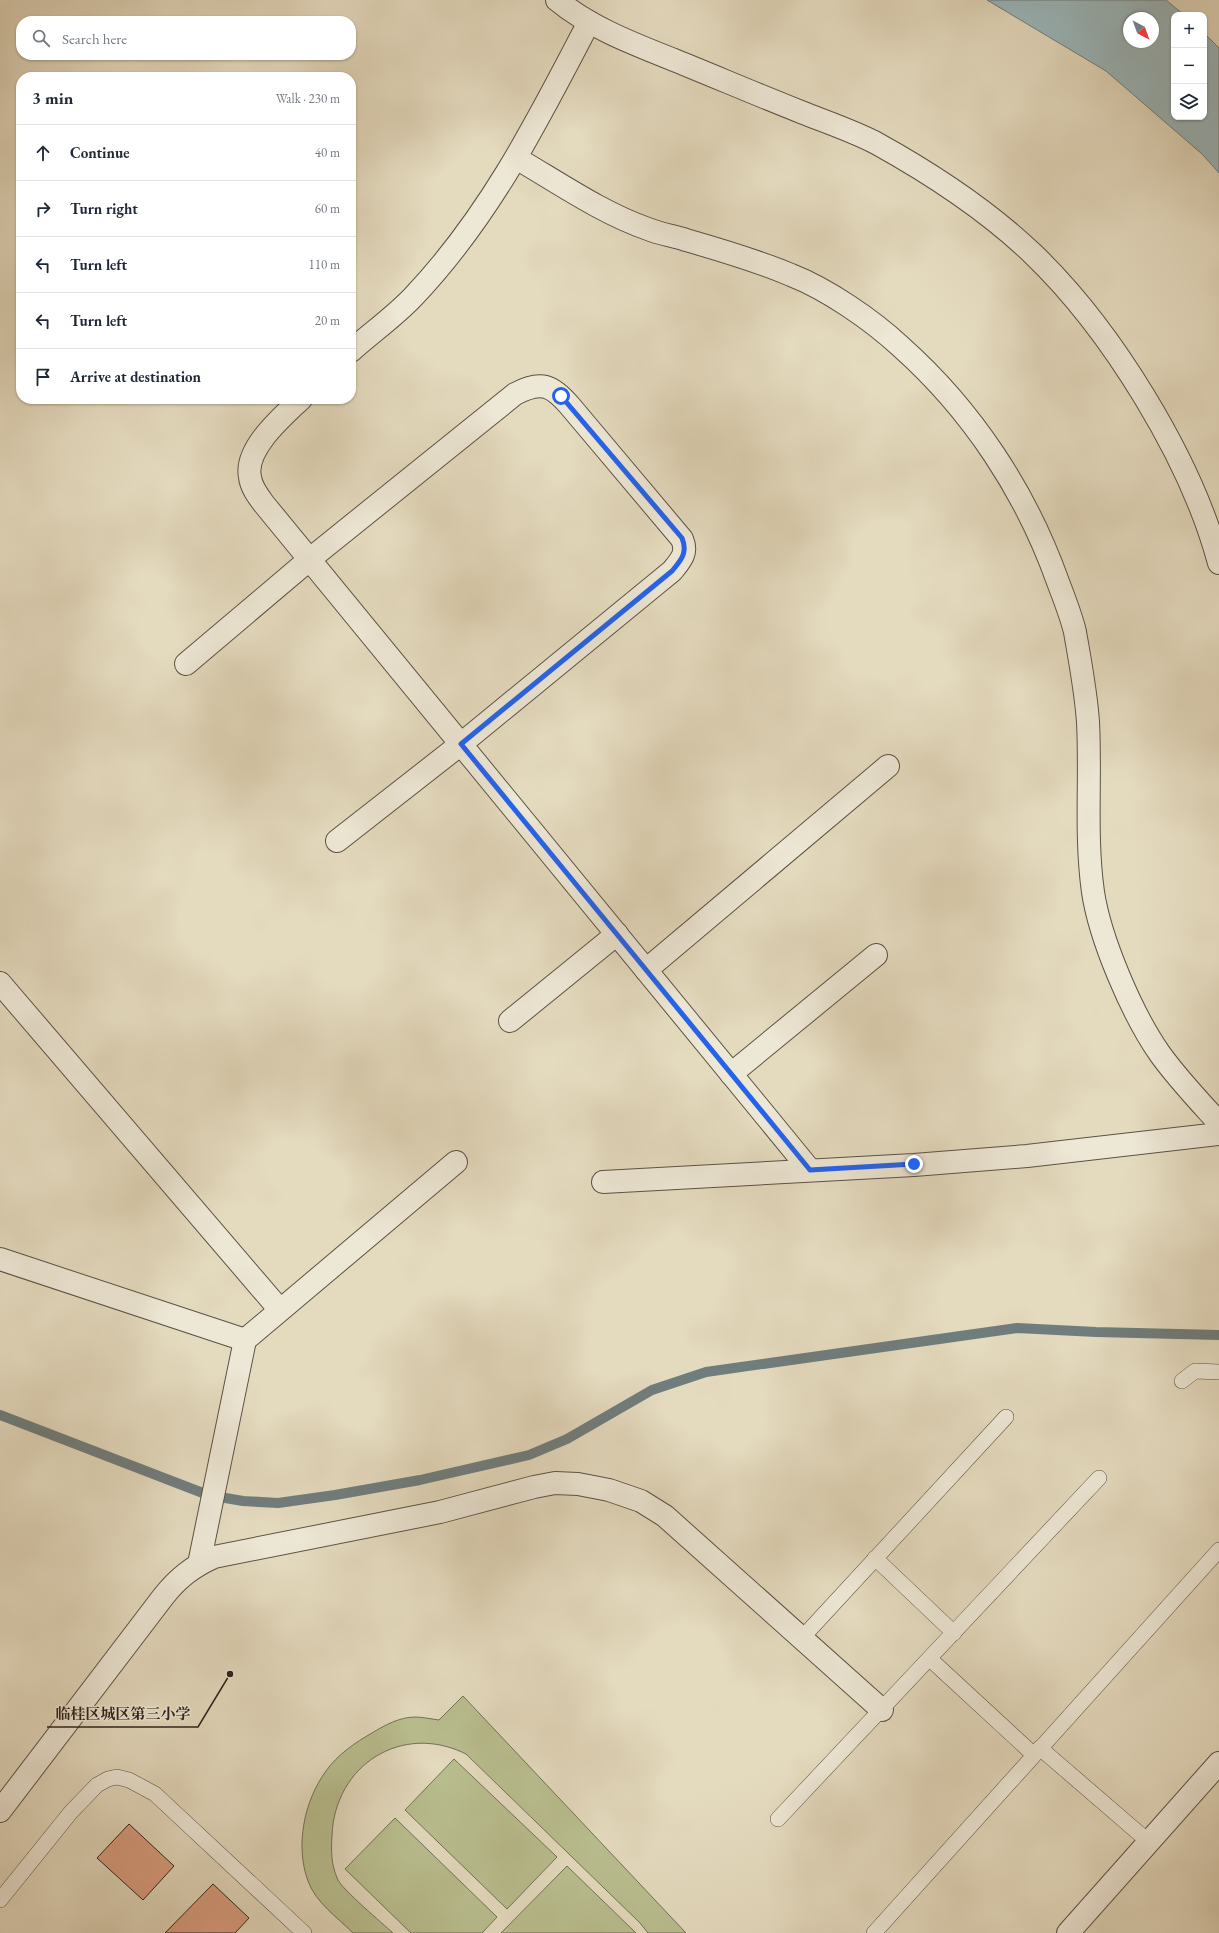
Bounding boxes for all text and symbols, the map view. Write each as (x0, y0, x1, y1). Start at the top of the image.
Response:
north arrow (1123, 12, 1159, 48)
map controls (1171, 12, 1207, 120)
button: + (1171, 12, 1207, 48)
search box (16, 16, 356, 60)
icon: search (30, 27, 52, 49)
text: Search here (62, 29, 127, 48)
button: − (1171, 48, 1207, 84)
button: layers (1171, 84, 1207, 120)
text: 3 min (32, 87, 73, 109)
text: Walk · 230 m (276, 90, 340, 107)
icon: ahead (32, 142, 54, 164)
text: Continue (70, 143, 130, 162)
text: 40 m (315, 144, 340, 161)
icon: right (32, 198, 54, 220)
text: Turn right (70, 199, 138, 218)
text: 60 m (315, 200, 340, 217)
icon: left (32, 254, 54, 276)
text: Turn left (70, 255, 127, 274)
text: 110 m (309, 256, 340, 273)
icon: left (32, 310, 54, 332)
text: Turn left (70, 311, 127, 330)
text: 20 m (315, 312, 340, 329)
icon: arrive (32, 366, 54, 388)
text: Arrive at destination (70, 367, 201, 386)
route start (552, 387, 570, 405)
route end (905, 1155, 923, 1173)
callout: 临桂区城区第三小学 (47, 1700, 198, 1727)
text: 临桂区城区第三小学 (55, 1704, 191, 1723)

